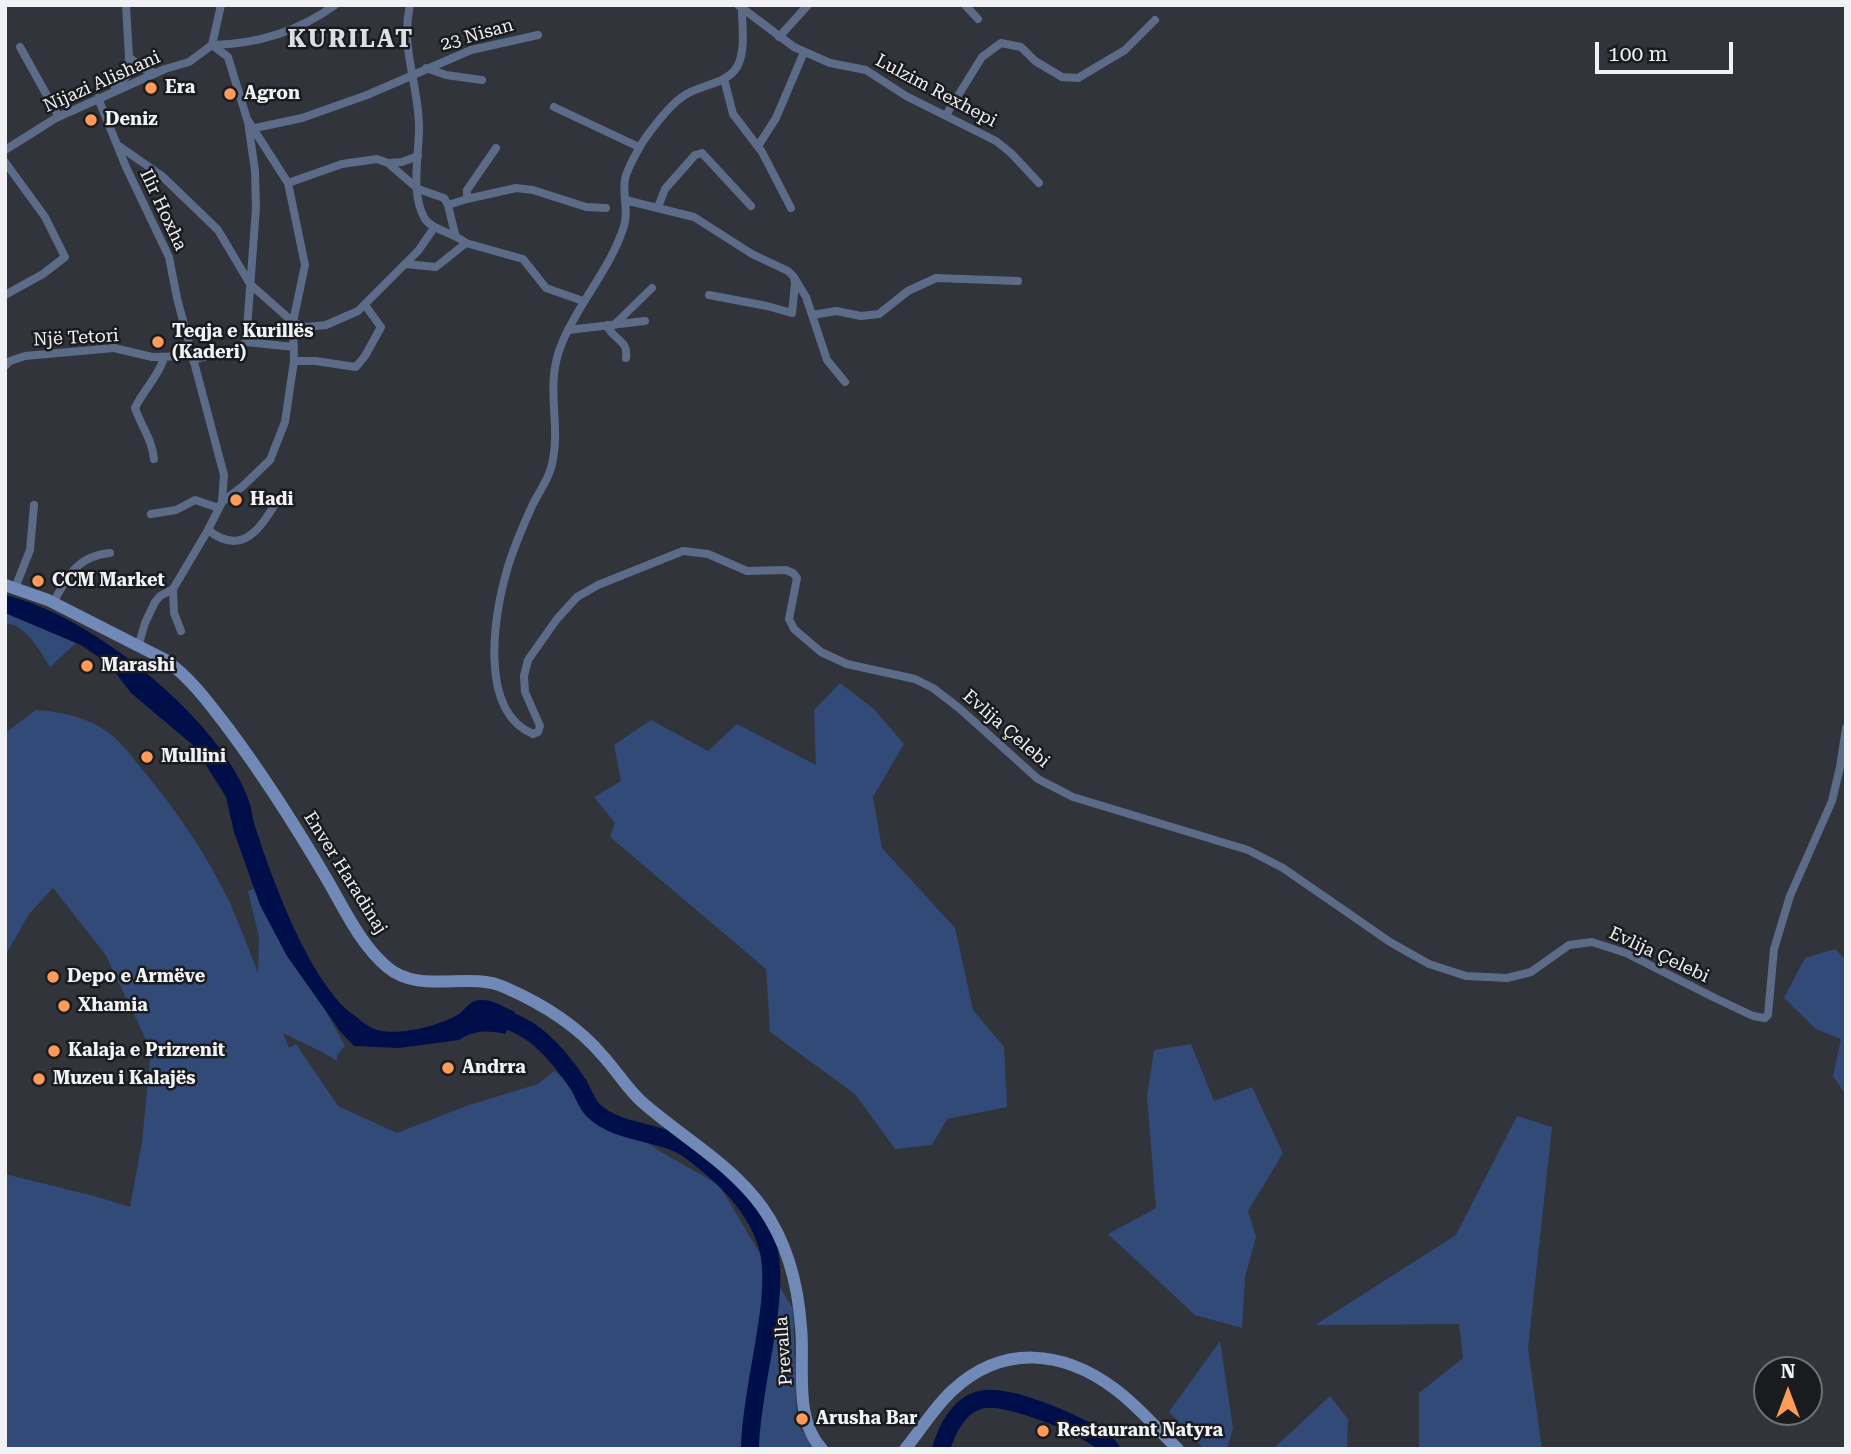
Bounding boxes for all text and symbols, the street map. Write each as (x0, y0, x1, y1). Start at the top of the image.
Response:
street label: 23 Nisan (438, 14, 516, 56)
district label: KURILAT (288, 26, 414, 54)
scale bar (1599, 28, 1737, 72)
text: 100 m (1608, 42, 1668, 66)
street label: Nijazi Alishani (40, 47, 164, 117)
street label: Lulzim Rexhepi (872, 50, 1000, 132)
place label: Era (165, 77, 195, 99)
marker: Era (143, 80, 159, 96)
place label: Agron (244, 83, 300, 105)
marker: Agron (222, 86, 238, 102)
place label: Deniz (105, 109, 157, 131)
marker: Deniz (83, 112, 99, 128)
street label: Ilir Hoxha (135, 166, 191, 254)
place label: Teqja e Kurillës (Kaderi) (172, 321, 313, 364)
street label: Një Tetori (33, 325, 119, 351)
marker: Teqja e Kurillës (Kaderi) (150, 334, 166, 350)
place label: Hadi (250, 489, 293, 511)
marker: Hadi (228, 492, 244, 508)
place label: CCM Market (52, 570, 165, 592)
marker: CCM Market (30, 573, 46, 589)
place label: Marashi (101, 655, 175, 677)
marker: Marashi (79, 658, 95, 674)
street label: Evlija Çelebi (958, 685, 1054, 773)
place label: Mullini (161, 746, 226, 768)
marker: Mullini (139, 749, 155, 765)
street label: Enver Haradinaj (299, 808, 391, 938)
street label: Evlija Çelebi (1606, 922, 1712, 988)
place label: Depo e Armëve (67, 966, 205, 988)
marker: Depo e Armëve (45, 969, 61, 985)
place label: Xhamia (78, 995, 148, 1017)
marker: Xhamia (56, 998, 72, 1014)
place label: Kalaja e Prizrenit (68, 1040, 225, 1062)
marker: Kalaja e Prizrenit (46, 1043, 62, 1059)
place label: Andrra (462, 1057, 526, 1079)
marker: Andrra (440, 1060, 456, 1076)
place label: Muzeu i Kalajës (53, 1068, 196, 1090)
marker: Muzeu i Kalajës (31, 1071, 47, 1087)
street label: Prevalla (771, 1316, 797, 1386)
north arrow (1753, 1356, 1823, 1426)
text: N (1781, 1360, 1795, 1383)
place label: Arusha Bar (816, 1408, 917, 1430)
marker: Arusha Bar (794, 1411, 810, 1427)
place label: Restaurant Natyra (1057, 1420, 1223, 1442)
marker: Restaurant Natyra (1035, 1423, 1051, 1439)

